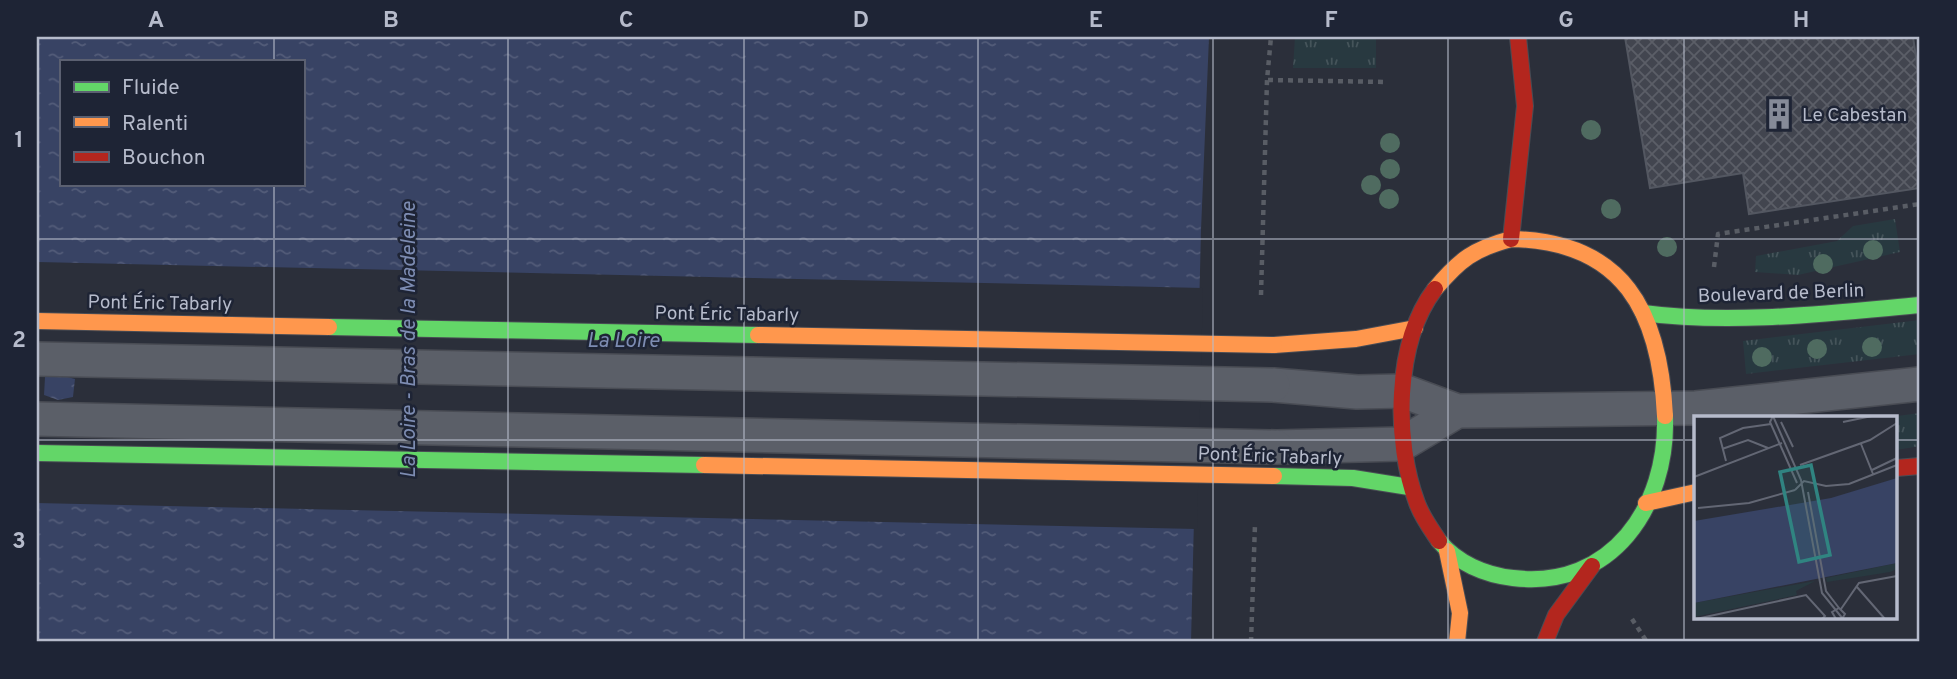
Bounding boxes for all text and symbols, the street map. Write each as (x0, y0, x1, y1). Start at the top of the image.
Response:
text: A (148, 7, 164, 36)
text: B (383, 7, 399, 36)
text: C (619, 7, 633, 36)
text: D (853, 7, 869, 36)
text: E (1089, 7, 1103, 36)
text: F (1324, 7, 1338, 36)
text: G (1558, 7, 1574, 36)
text: H (1793, 7, 1809, 36)
legend (60, 60, 304, 186)
text: Fluide (122, 75, 180, 102)
building icon: Le Cabestan (1762, 97, 1796, 131)
place label: Le Cabestan (1802, 104, 1907, 128)
text: Ralenti (122, 111, 188, 138)
text: 1 (14, 127, 24, 156)
text: Bouchon (122, 145, 205, 172)
water label: La Loire - Bras de la Madeleine (396, 200, 423, 478)
street label: Boulevard de Berlin (1697, 279, 1865, 309)
street label: Pont Éric Tabarly (87, 290, 232, 317)
street label: Pont Éric Tabarly (654, 301, 799, 328)
text: 2 (12, 327, 26, 356)
water label: La Loire (587, 328, 661, 355)
inset map (1694, 416, 1898, 620)
street label: Pont Éric Tabarly (1197, 441, 1343, 472)
text: 3 (12, 528, 26, 557)

